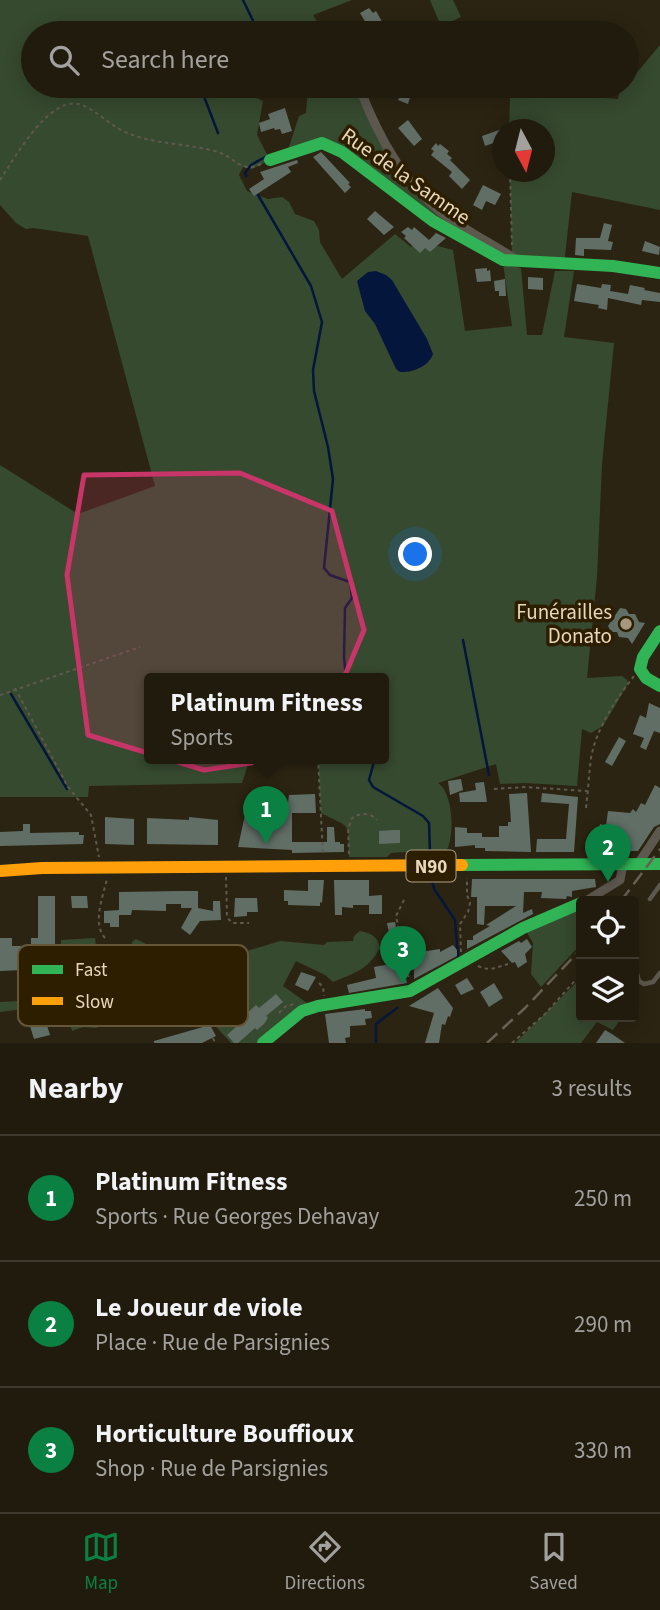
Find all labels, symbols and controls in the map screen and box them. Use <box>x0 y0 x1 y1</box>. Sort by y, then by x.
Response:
search box <box>21 21 639 98</box>
icon: search <box>45 41 83 79</box>
text: Search here <box>101 41 229 78</box>
north arrow <box>492 119 555 182</box>
street label: Rue de la Samme <box>335 120 477 232</box>
your location <box>398 537 432 571</box>
place label: Funérailles Donato <box>516 597 612 651</box>
marker: Funérailles Donato <box>618 616 634 632</box>
popup <box>144 673 389 764</box>
text: Platinum Fitness <box>170 684 363 721</box>
text: Sports <box>170 721 233 754</box>
pin: 1 <box>243 786 289 844</box>
pin: 2 <box>585 824 631 882</box>
road number: N90 <box>406 850 456 881</box>
map controls <box>576 896 639 1022</box>
button: locate <box>576 896 639 959</box>
pin: 3 <box>380 926 426 984</box>
legend <box>18 945 248 1026</box>
text: Fast <box>75 957 108 984</box>
button: layers <box>576 959 639 1022</box>
text: Slow <box>75 989 114 1016</box>
text: Nearby <box>28 1067 123 1110</box>
text: 3 results <box>552 1072 632 1105</box>
text: Platinum Fitness <box>95 1163 288 1200</box>
text: 1 <box>45 1182 57 1215</box>
text: 250 m <box>574 1182 632 1215</box>
text: Sports · Rue Georges Dehavay <box>95 1200 379 1233</box>
text: Le Joueur de viole <box>95 1289 303 1326</box>
text: 2 <box>45 1308 57 1341</box>
text: 290 m <box>574 1308 632 1341</box>
text: Place · Rue de Parsignies <box>95 1326 330 1359</box>
text: Horticulture Bouffioux <box>95 1415 354 1452</box>
text: 3 <box>45 1434 57 1467</box>
text: 330 m <box>574 1434 632 1467</box>
text: Shop · Rue de Parsignies <box>95 1452 328 1485</box>
tab: Map <box>82 1528 120 1597</box>
tab: Directions <box>285 1528 365 1597</box>
tab: Saved <box>529 1528 578 1597</box>

